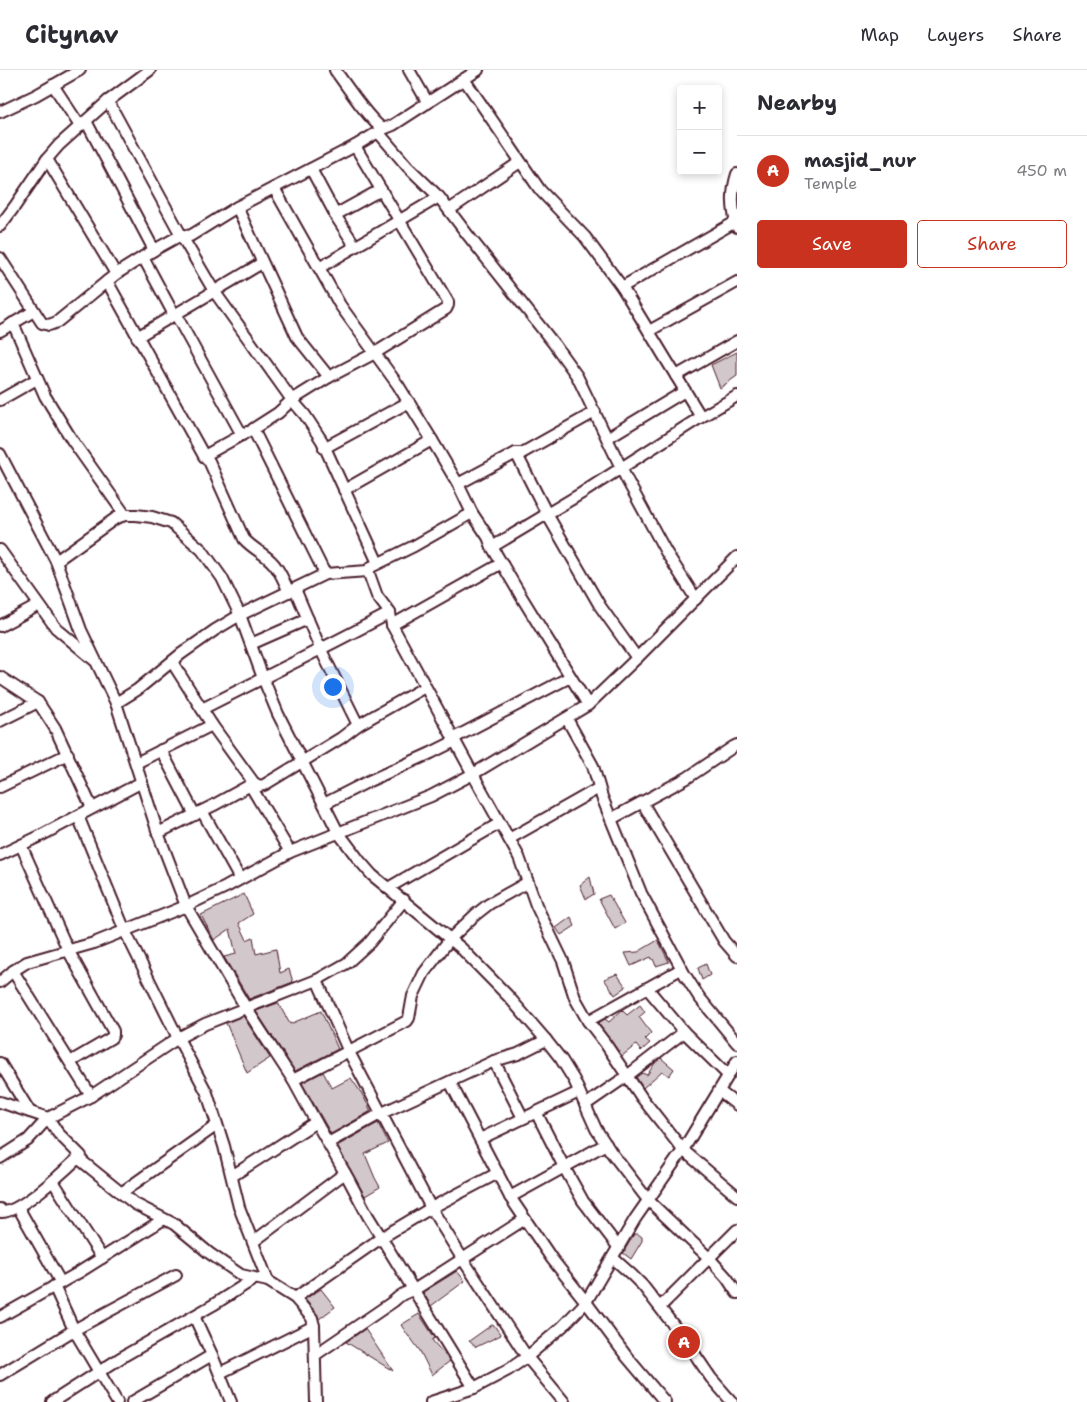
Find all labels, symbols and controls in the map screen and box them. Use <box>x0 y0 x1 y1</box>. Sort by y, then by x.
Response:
text: Citynav <box>25 19 119 51</box>
text: Map <box>861 23 899 47</box>
text: Layers <box>927 23 984 47</box>
text: Share <box>1012 23 1062 47</box>
map controls <box>677 85 722 175</box>
button: + <box>677 85 722 130</box>
text: Nearby <box>757 89 837 117</box>
button: − <box>677 130 722 175</box>
text: masjid_nur <box>804 148 916 173</box>
text: A <box>767 160 779 181</box>
text: 450 m <box>1016 160 1067 181</box>
text: Temple <box>804 173 857 194</box>
button: Save <box>757 220 907 268</box>
button: Share <box>917 220 1067 268</box>
your location <box>320 674 346 700</box>
pin: A <box>668 1323 700 1361</box>

